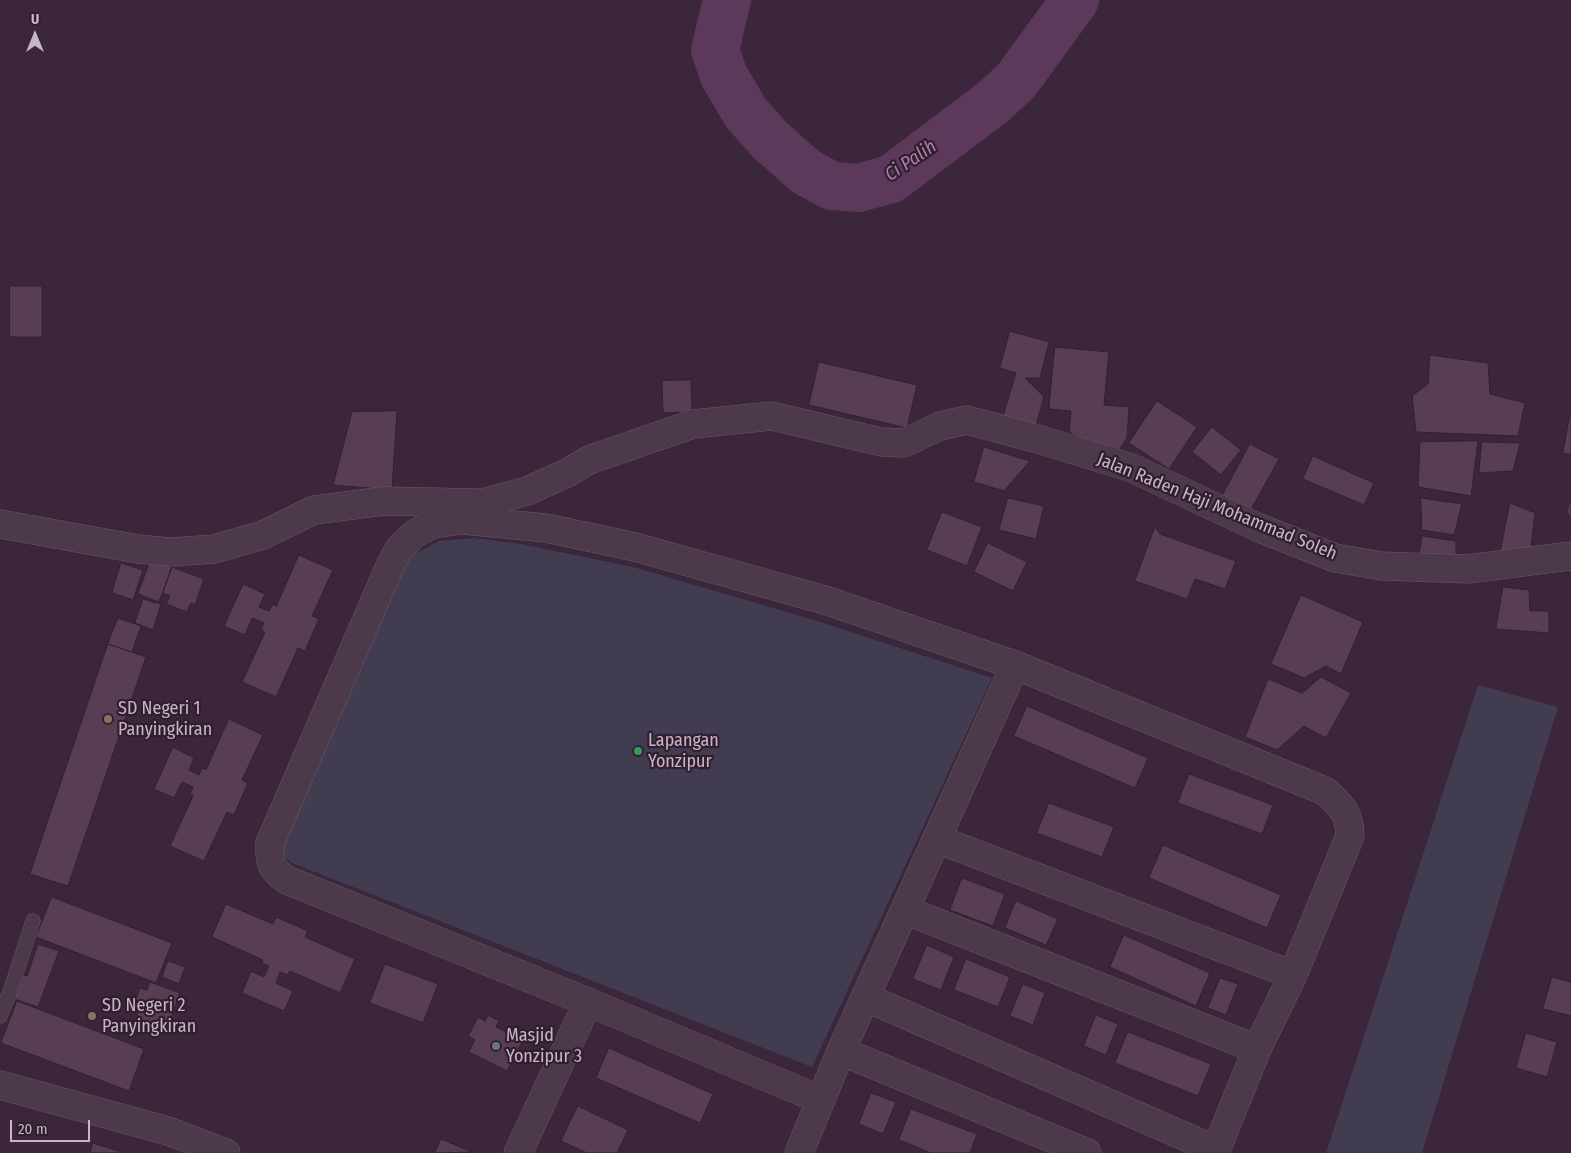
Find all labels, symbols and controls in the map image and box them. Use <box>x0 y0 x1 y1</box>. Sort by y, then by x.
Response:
north arrow <box>10 10 60 60</box>
text: U <box>31 11 39 28</box>
water label: Ci Palih <box>881 135 941 187</box>
street label: Jalan Raden Haji Mohammad Soleh <box>1094 449 1340 565</box>
place label: SD Negeri 1 Panyingkiran <box>118 698 212 741</box>
marker: SD Negeri 1 Panyingkiran <box>102 713 114 725</box>
place label: Lapangan Yonzipur <box>648 730 719 772</box>
marker: Lapangan Yonzipur <box>632 745 644 757</box>
place label: SD Negeri 2 Panyingkiran <box>102 995 196 1038</box>
marker: SD Negeri 2 Panyingkiran <box>86 1010 98 1022</box>
place label: Masjid Yonzipur 3 <box>506 1025 582 1068</box>
marker: Masjid Yonzipur 3 <box>490 1040 502 1052</box>
scale bar <box>12 1110 92 1142</box>
text: 20 m <box>18 1120 48 1138</box>

